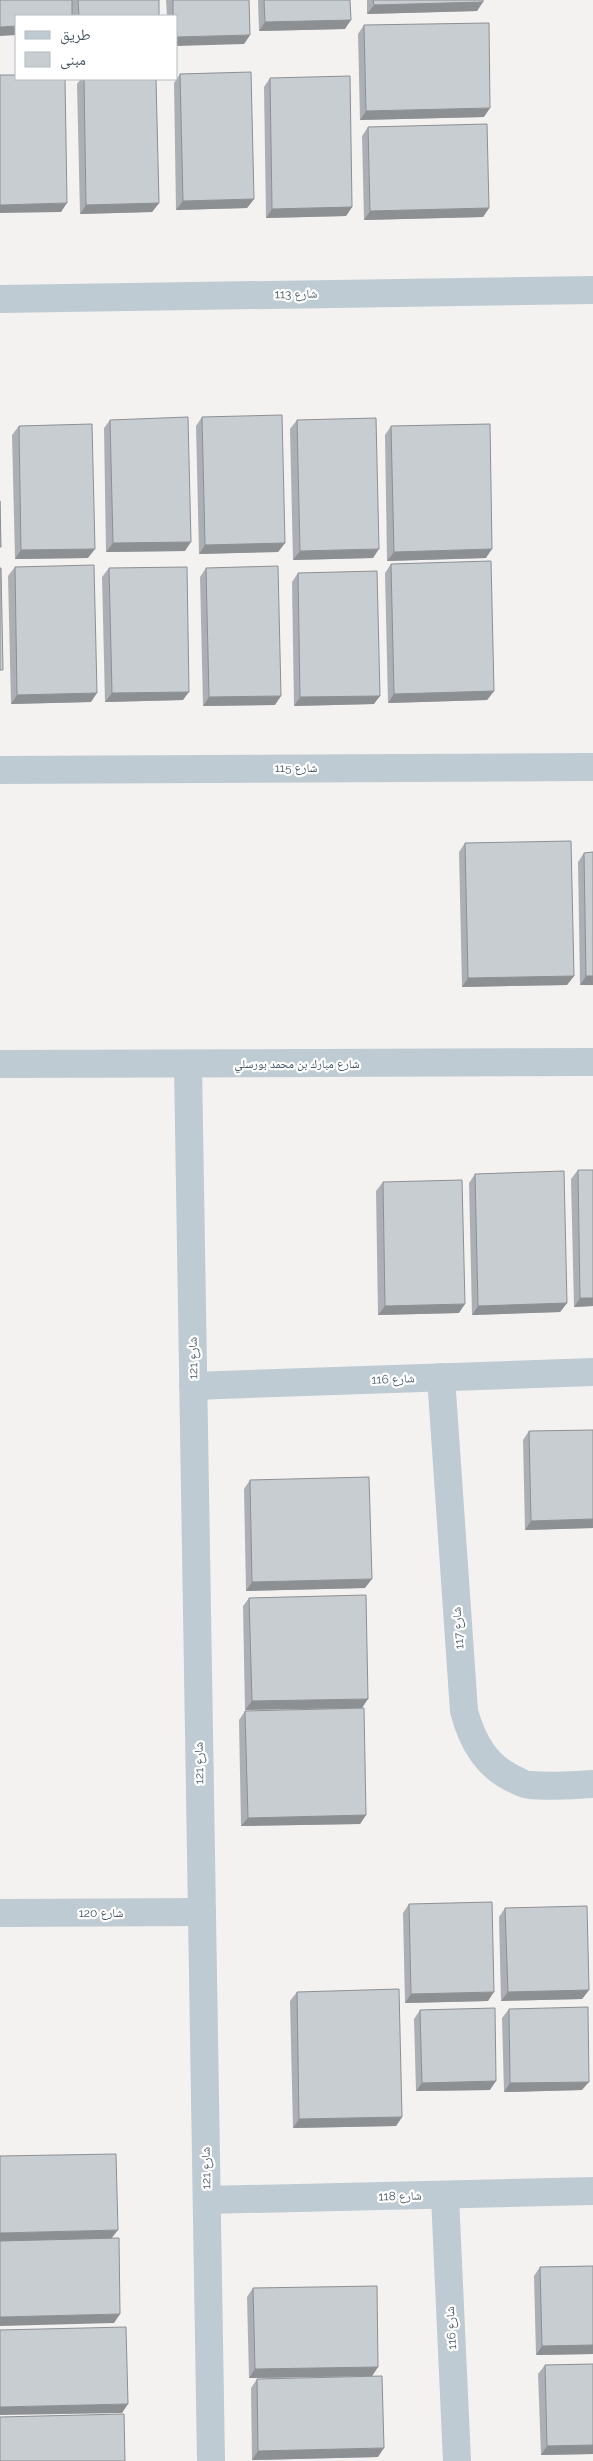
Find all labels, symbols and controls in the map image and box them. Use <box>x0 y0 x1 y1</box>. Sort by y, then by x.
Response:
legend <box>15 15 178 80</box>
text: طريق <box>60 26 91 45</box>
text: مبنى <box>60 51 86 70</box>
street label: شارع 113 <box>275 287 318 302</box>
street label: شارع 115 <box>275 761 317 776</box>
street label: شارع مبارك بن محمد بورسلي <box>234 1057 360 1074</box>
street label: شارع 121 <box>186 1337 201 1379</box>
street label: شارع 116 <box>371 1371 415 1388</box>
street label: شارع 117 <box>450 1606 467 1650</box>
street label: شارع 121 <box>192 1742 207 1784</box>
street label: شارع 120 <box>79 1906 123 1921</box>
street label: شارع 121 <box>199 2147 214 2189</box>
street label: شارع 118 <box>378 2189 422 2204</box>
street label: شارع 116 <box>443 2306 460 2350</box>

